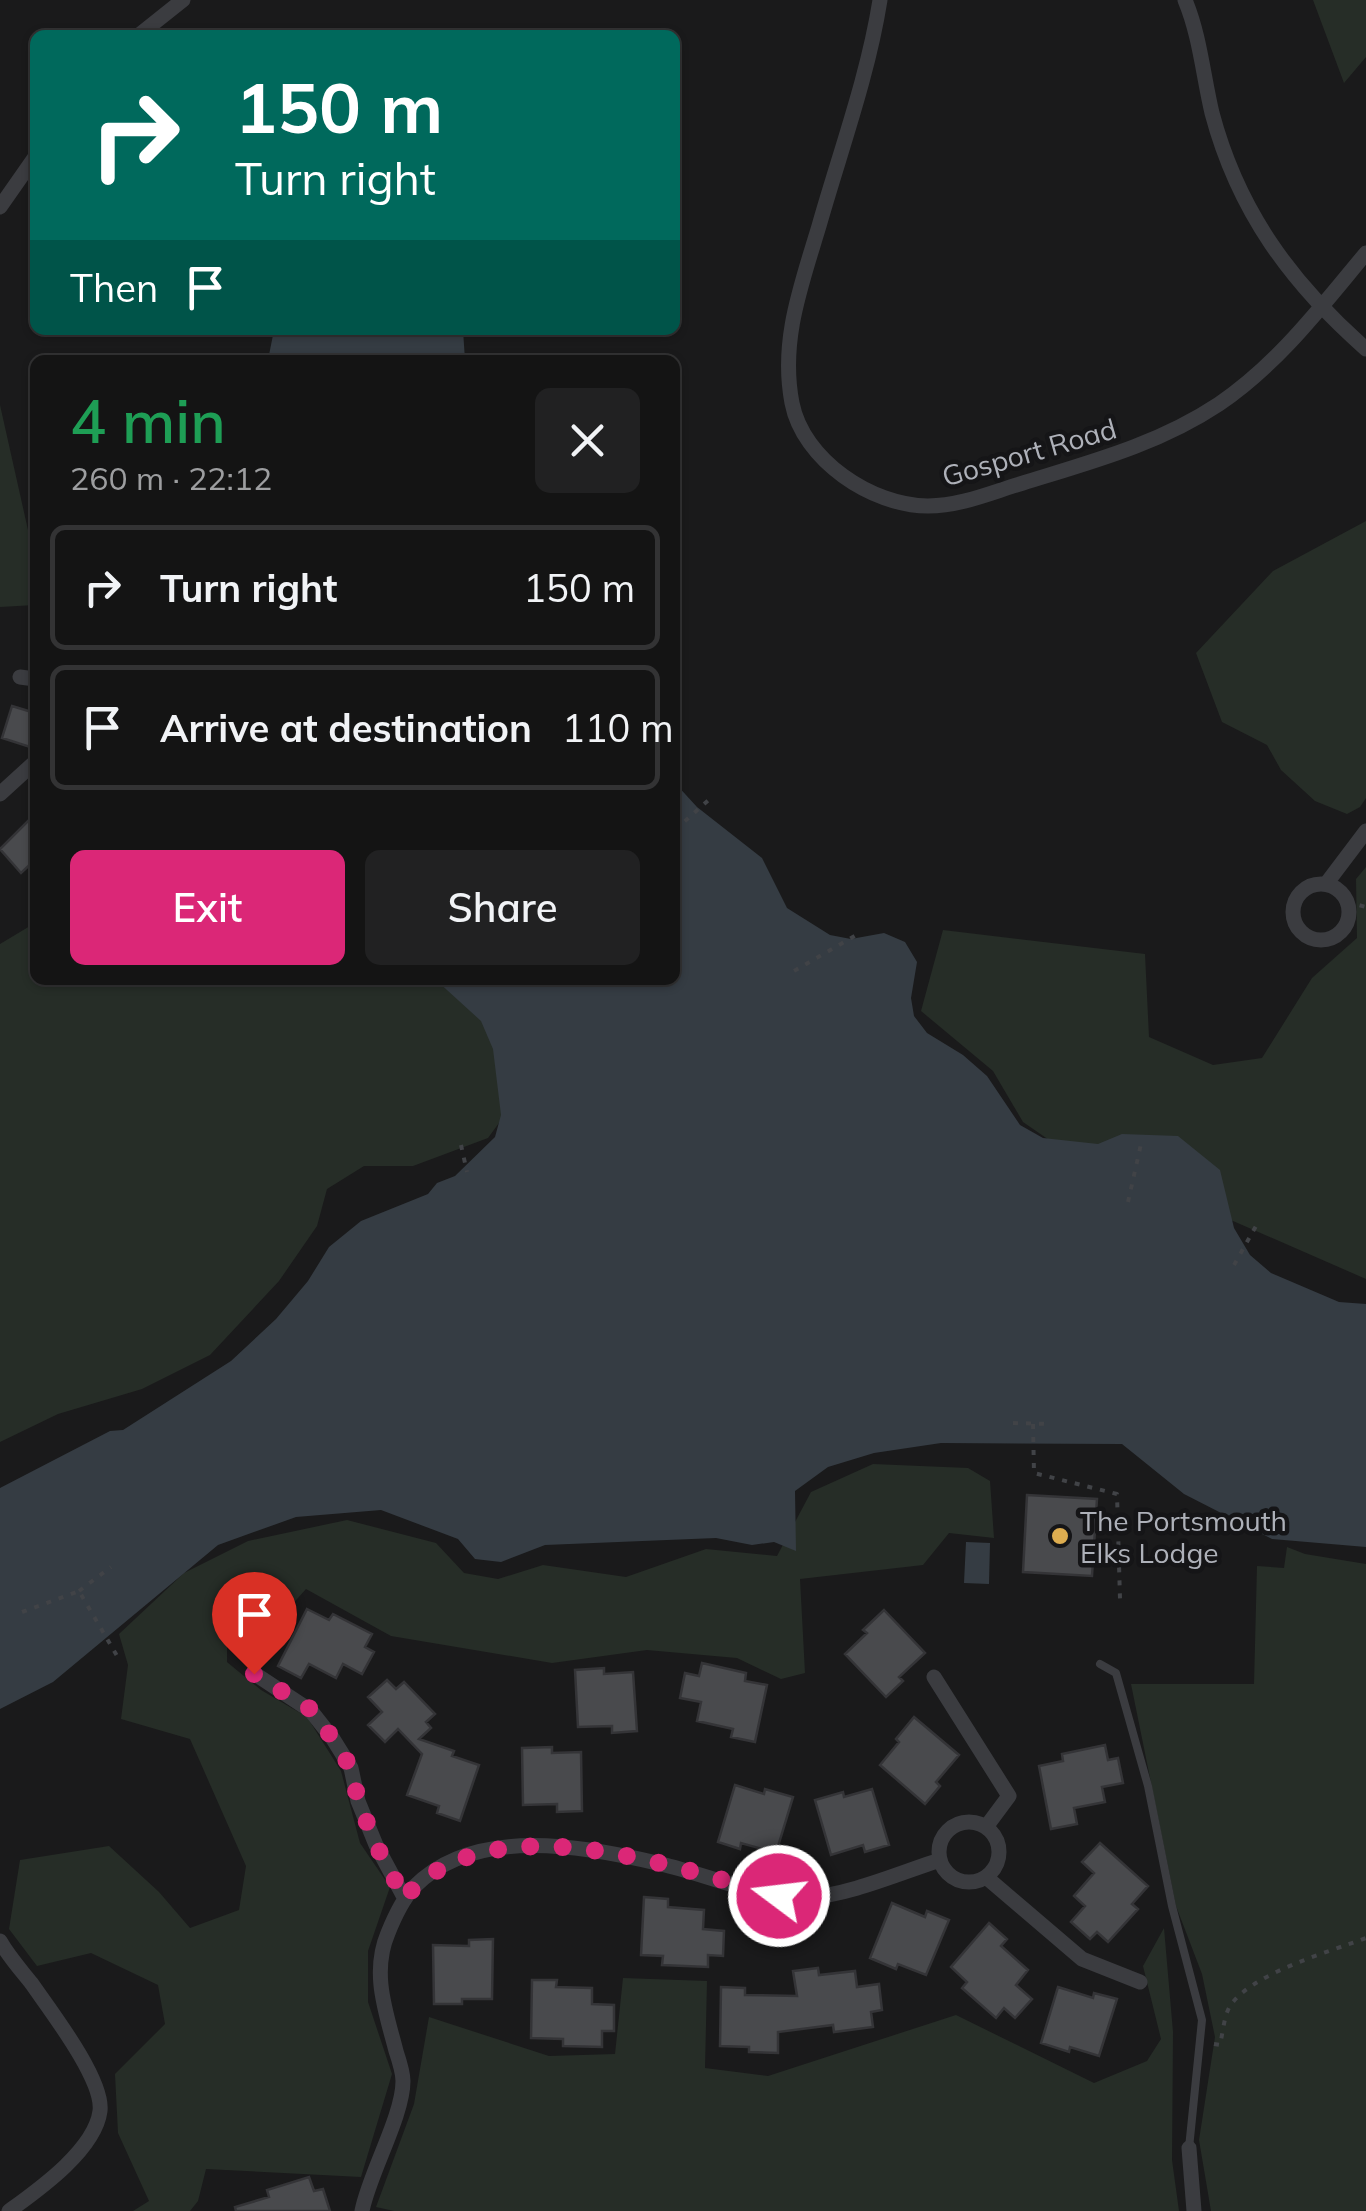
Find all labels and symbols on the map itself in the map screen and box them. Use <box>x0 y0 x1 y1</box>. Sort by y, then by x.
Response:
street label: Gosport Road <box>938 410 1120 494</box>
place label: The Portsmouth Elks Lodge <box>1080 1503 1287 1570</box>
marker: The Portsmouth Elks Lodge <box>1049 1525 1071 1547</box>
pin <box>212 1572 297 1675</box>
position arrow <box>727 1844 831 1948</box>

